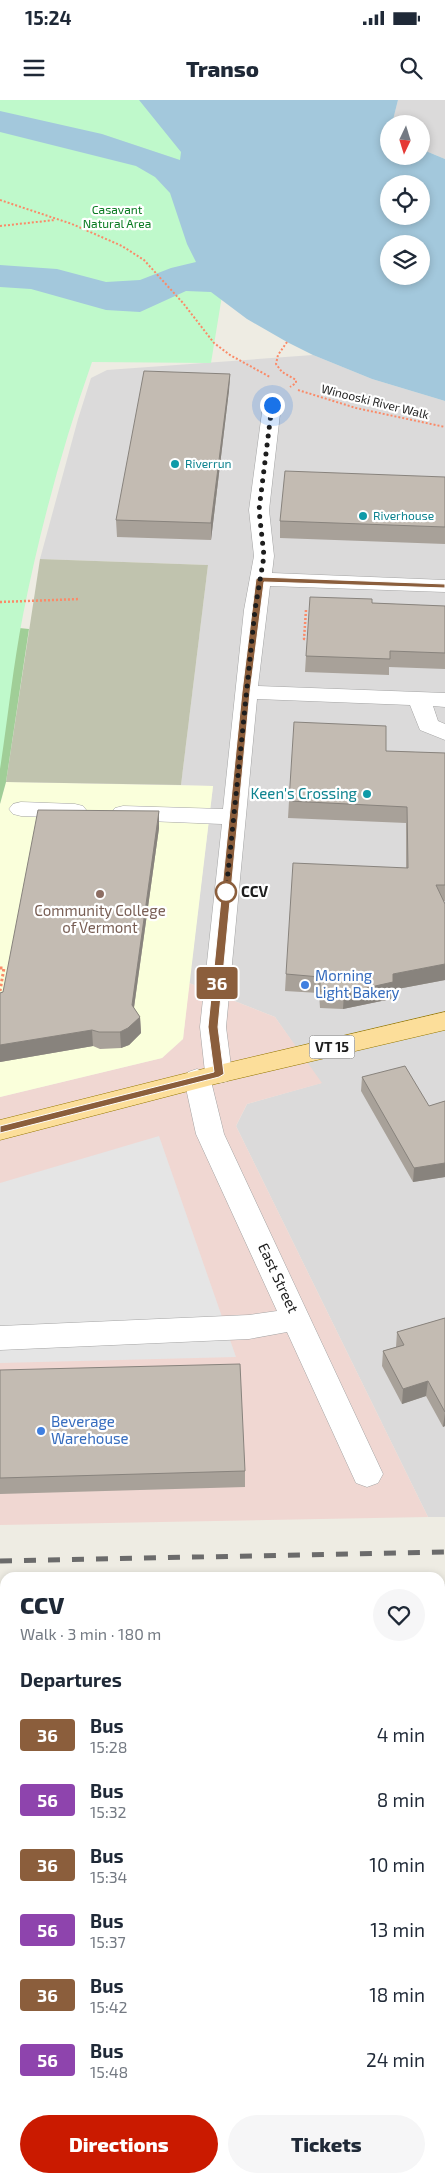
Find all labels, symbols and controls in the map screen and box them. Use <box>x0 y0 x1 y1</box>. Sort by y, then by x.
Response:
text: 15:24 <box>25 6 72 29</box>
icon: menu <box>20 54 48 82</box>
icon: search <box>397 54 425 82</box>
text: Transo <box>186 55 259 81</box>
north arrow <box>380 115 430 165</box>
map controls <box>380 115 430 285</box>
button: locate <box>380 175 430 225</box>
park label: Casavant Natural Area <box>83 202 151 230</box>
button: layers <box>380 235 430 285</box>
street label: Winooski River Walk <box>320 381 431 421</box>
your location <box>260 393 285 418</box>
place label: Riverrun <box>185 456 232 470</box>
marker: Riverrun <box>169 458 181 470</box>
place label: Riverhouse <box>373 508 434 522</box>
marker: Riverhouse <box>357 510 369 522</box>
place label: Keen's Crossing <box>251 784 358 802</box>
marker: Keen's Crossing <box>361 788 373 800</box>
marker: CCV <box>215 881 237 903</box>
place label: CCV <box>241 882 268 900</box>
marker: Community College of Vermont <box>94 888 106 900</box>
place label: Community College of Vermont <box>34 901 166 936</box>
place label: Morning Light Bakery <box>315 966 400 1001</box>
line badge: 36 <box>194 967 240 999</box>
text: 36 <box>207 972 227 994</box>
marker: Morning Light Bakery <box>299 979 311 991</box>
road number: VT 15 <box>310 1036 354 1059</box>
street label: East Street <box>255 1240 303 1316</box>
place label: Beverage Warehouse <box>51 1412 129 1447</box>
marker: Beverage Warehouse <box>35 1425 47 1437</box>
button: heart <box>373 1589 425 1641</box>
text: CCV <box>20 1590 64 1619</box>
text: Walk · 3 min · 180 m <box>20 1624 161 1643</box>
text: Departures <box>20 1668 122 1691</box>
text: Bus <box>90 1714 124 1737</box>
text: 4 min <box>377 1723 425 1746</box>
text: 36 <box>37 1724 58 1746</box>
text: 15:28 <box>90 1737 127 1756</box>
text: Bus <box>90 1779 124 1802</box>
text: 8 min <box>377 1788 425 1811</box>
text: 56 <box>37 1789 58 1811</box>
text: 15:32 <box>90 1802 127 1821</box>
text: Bus <box>90 1844 124 1867</box>
text: 10 min <box>369 1853 425 1876</box>
text: 36 <box>37 1854 58 1876</box>
text: 15:34 <box>90 1867 127 1886</box>
text: Bus <box>90 1909 124 1932</box>
text: 13 min <box>370 1918 425 1941</box>
text: 56 <box>37 1919 58 1941</box>
text: 15:37 <box>90 1932 126 1951</box>
text: Bus <box>90 1974 124 1997</box>
text: 18 min <box>369 1983 425 2006</box>
text: 36 <box>37 1984 58 2006</box>
text: 15:42 <box>90 1997 128 2016</box>
text: Bus <box>90 2039 124 2062</box>
text: 24 min <box>366 2048 425 2071</box>
text: 56 <box>37 2049 58 2071</box>
text: 15:48 <box>90 2062 128 2081</box>
button: Directions <box>20 2115 218 2173</box>
button: Tickets <box>228 2115 425 2173</box>

